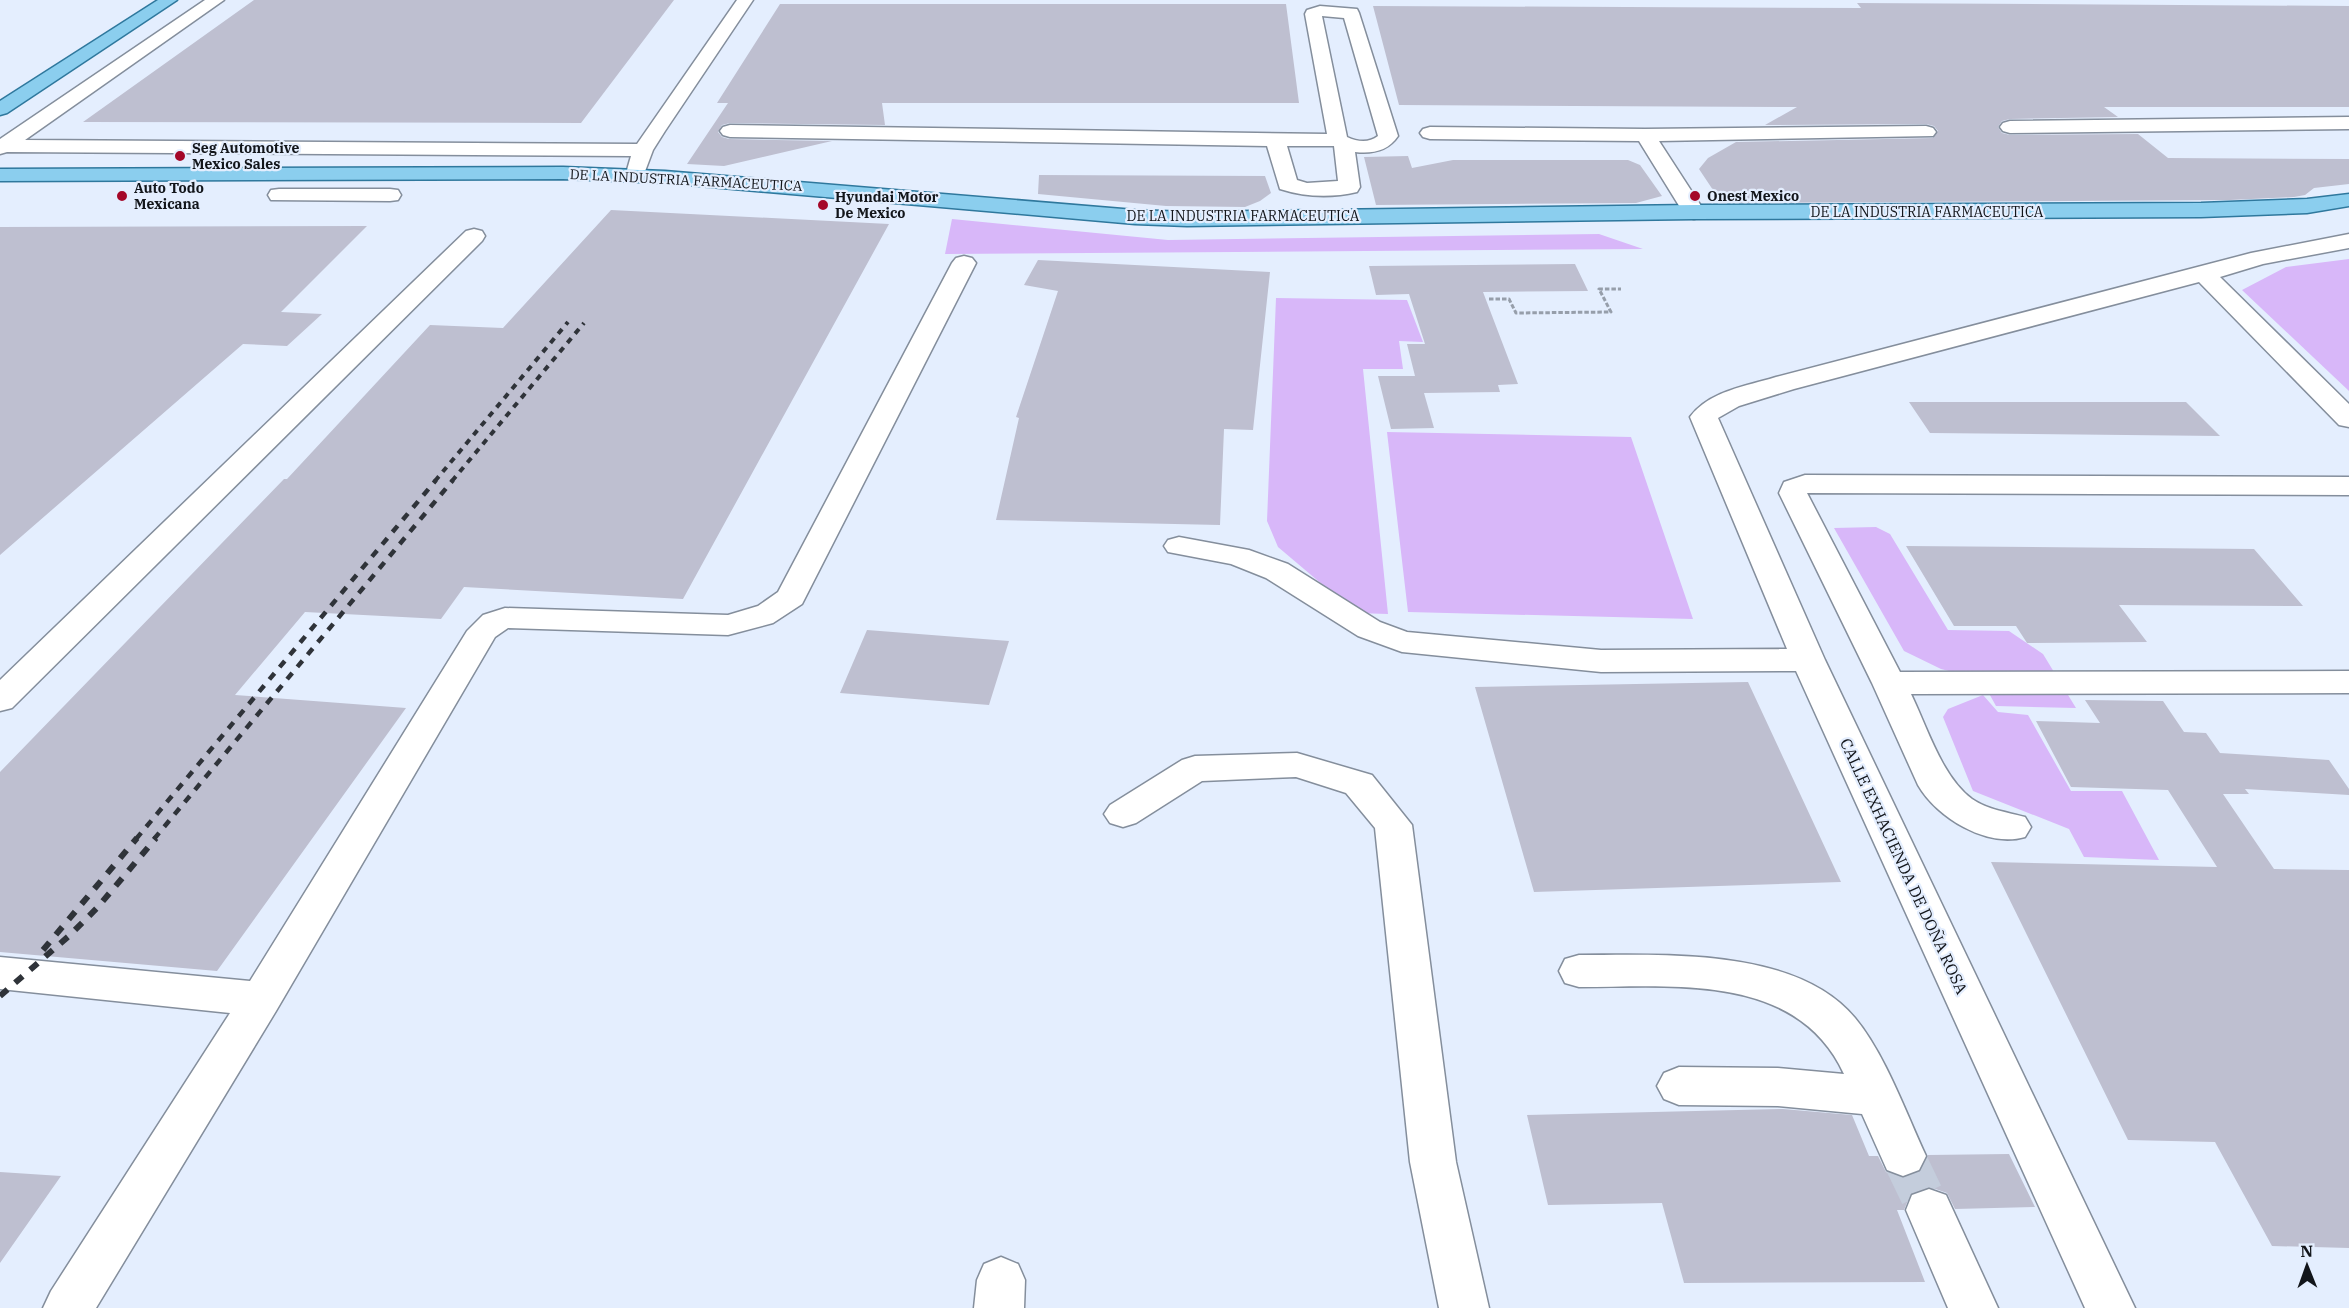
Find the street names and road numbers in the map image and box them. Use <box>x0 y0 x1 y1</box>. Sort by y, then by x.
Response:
street label: DE LA INDUSTRIA FARMACEUTICA <box>569 165 803 195</box>
street label: DE LA INDUSTRIA FARMACEUTICA <box>1811 203 2044 221</box>
street label: DE LA INDUSTRIA FARMACEUTICA <box>1127 207 1360 225</box>
street label: CALLE EXHACIENDA DE DOÑA ROSA <box>1836 735 1972 997</box>

